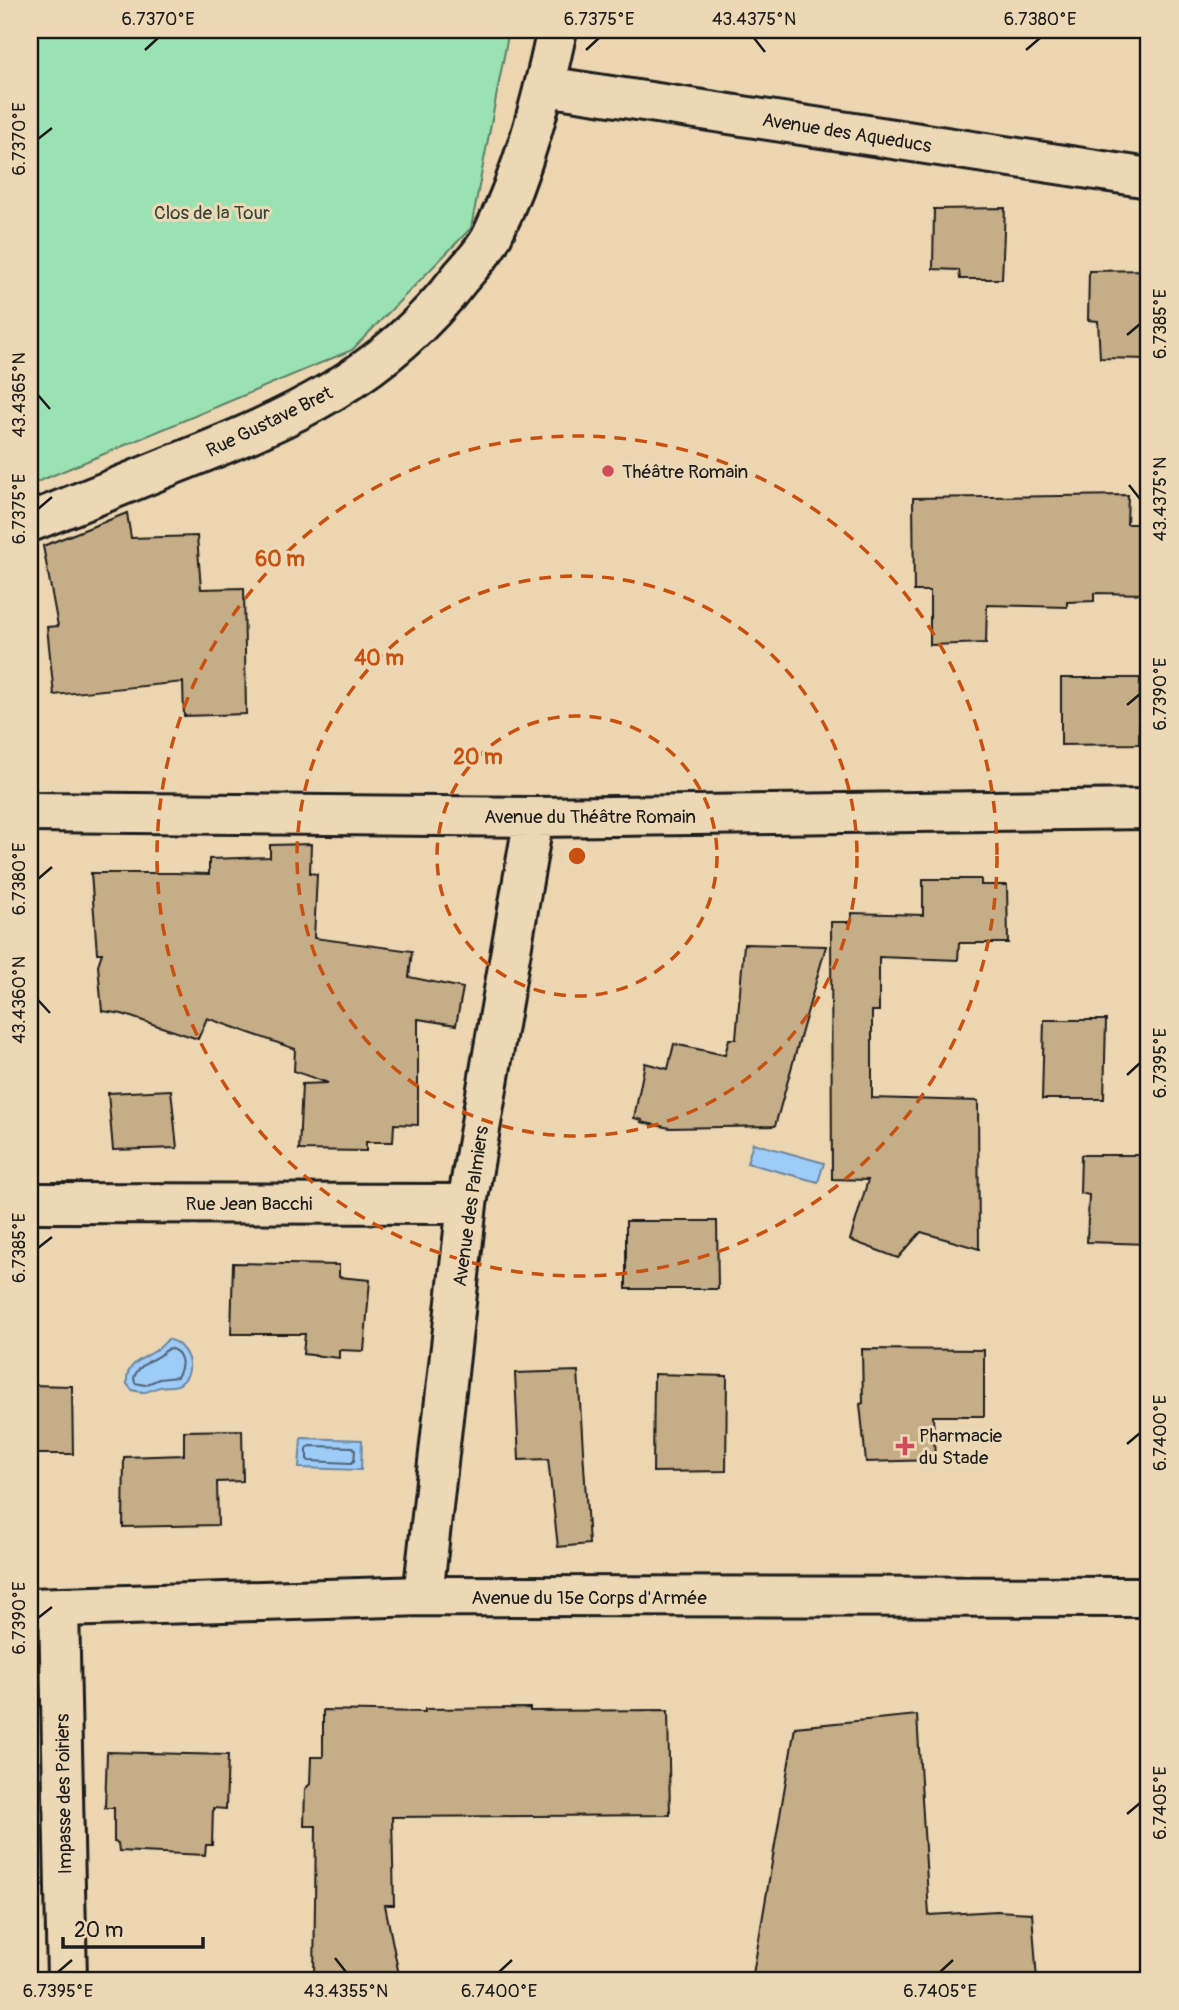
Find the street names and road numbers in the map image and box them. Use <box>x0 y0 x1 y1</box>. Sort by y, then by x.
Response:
street label: Avenue des Aqueducs <box>760 108 934 158</box>
street label: Rue Gustave Bret <box>202 381 337 463</box>
street label: Avenue du Théâtre Romain <box>484 805 696 829</box>
street label: Avenue des Palmiers <box>448 1124 494 1288</box>
street label: Rue Jean Bacchi <box>185 1192 313 1216</box>
street label: Avenue du 15e Corps d'Armée <box>471 1586 707 1610</box>
street label: Impasse des Poiriers <box>51 1713 77 1875</box>

